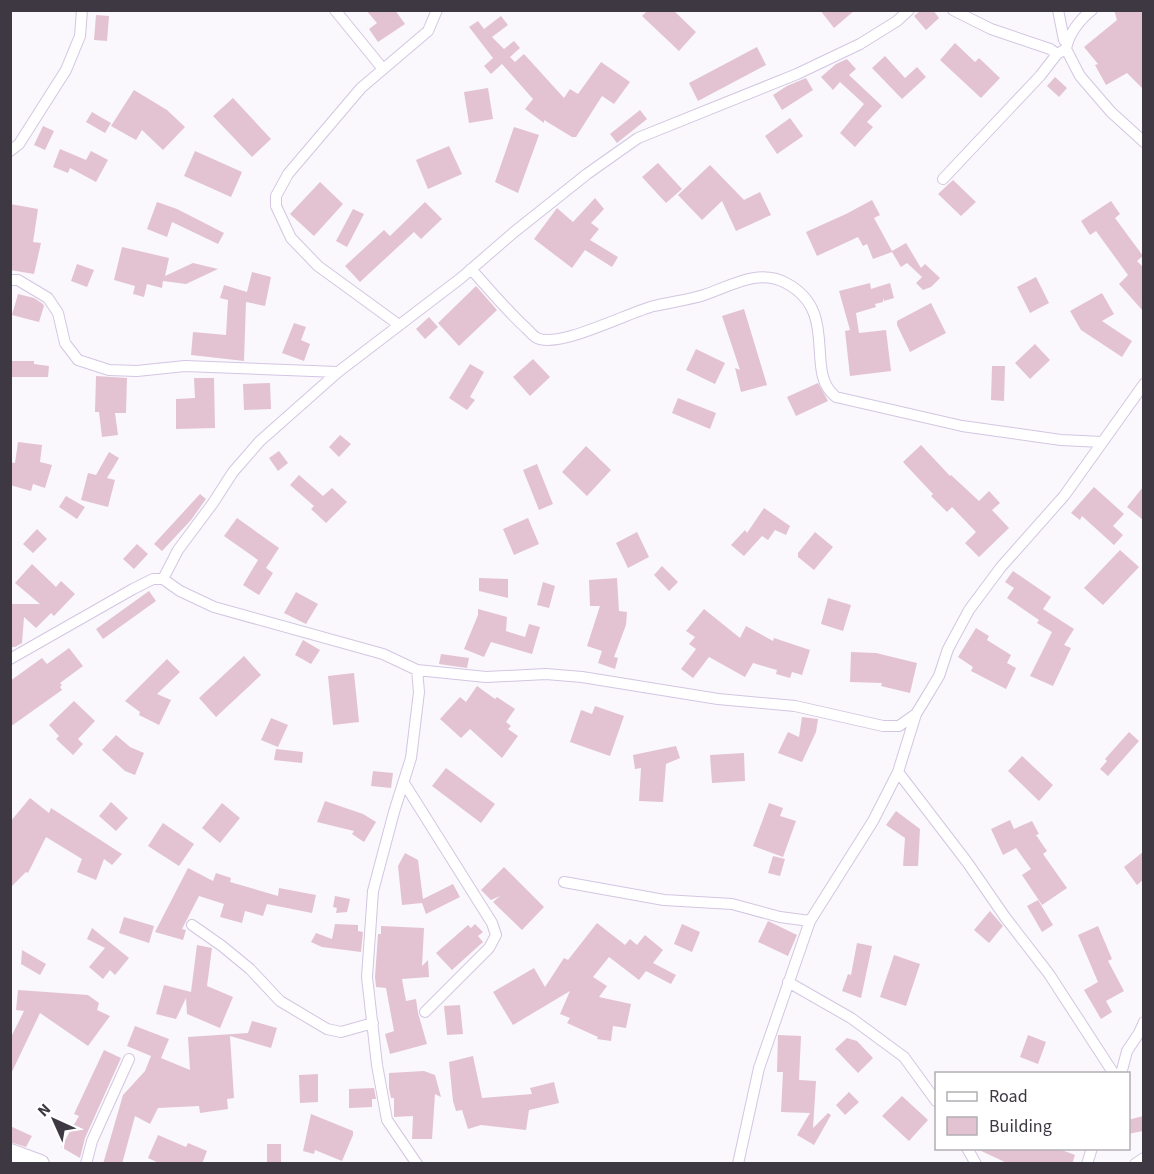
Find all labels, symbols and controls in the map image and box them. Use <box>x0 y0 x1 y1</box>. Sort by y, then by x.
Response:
legend <box>935 1072 1130 1150</box>
text: Road <box>989 1084 1028 1109</box>
north arrow <box>24 1090 84 1150</box>
text: N <box>33 1099 56 1122</box>
text: Building <box>989 1114 1052 1139</box>

